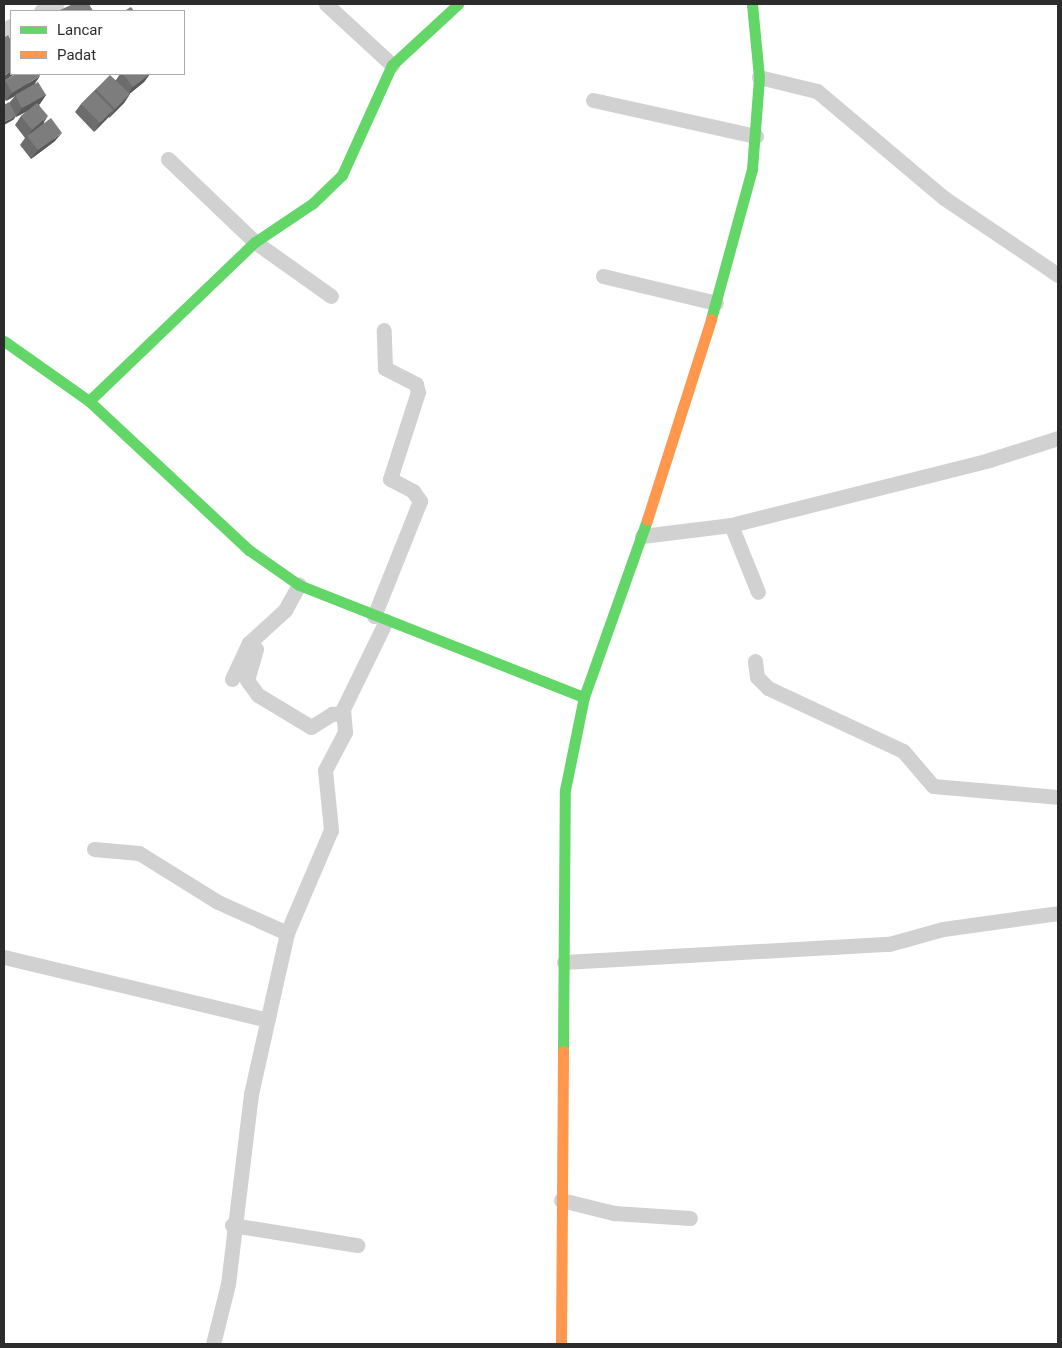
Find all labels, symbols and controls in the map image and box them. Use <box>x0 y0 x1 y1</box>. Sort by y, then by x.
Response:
legend <box>10 10 185 75</box>
text: Lancar <box>57 21 103 39</box>
text: Padat <box>57 46 96 64</box>

